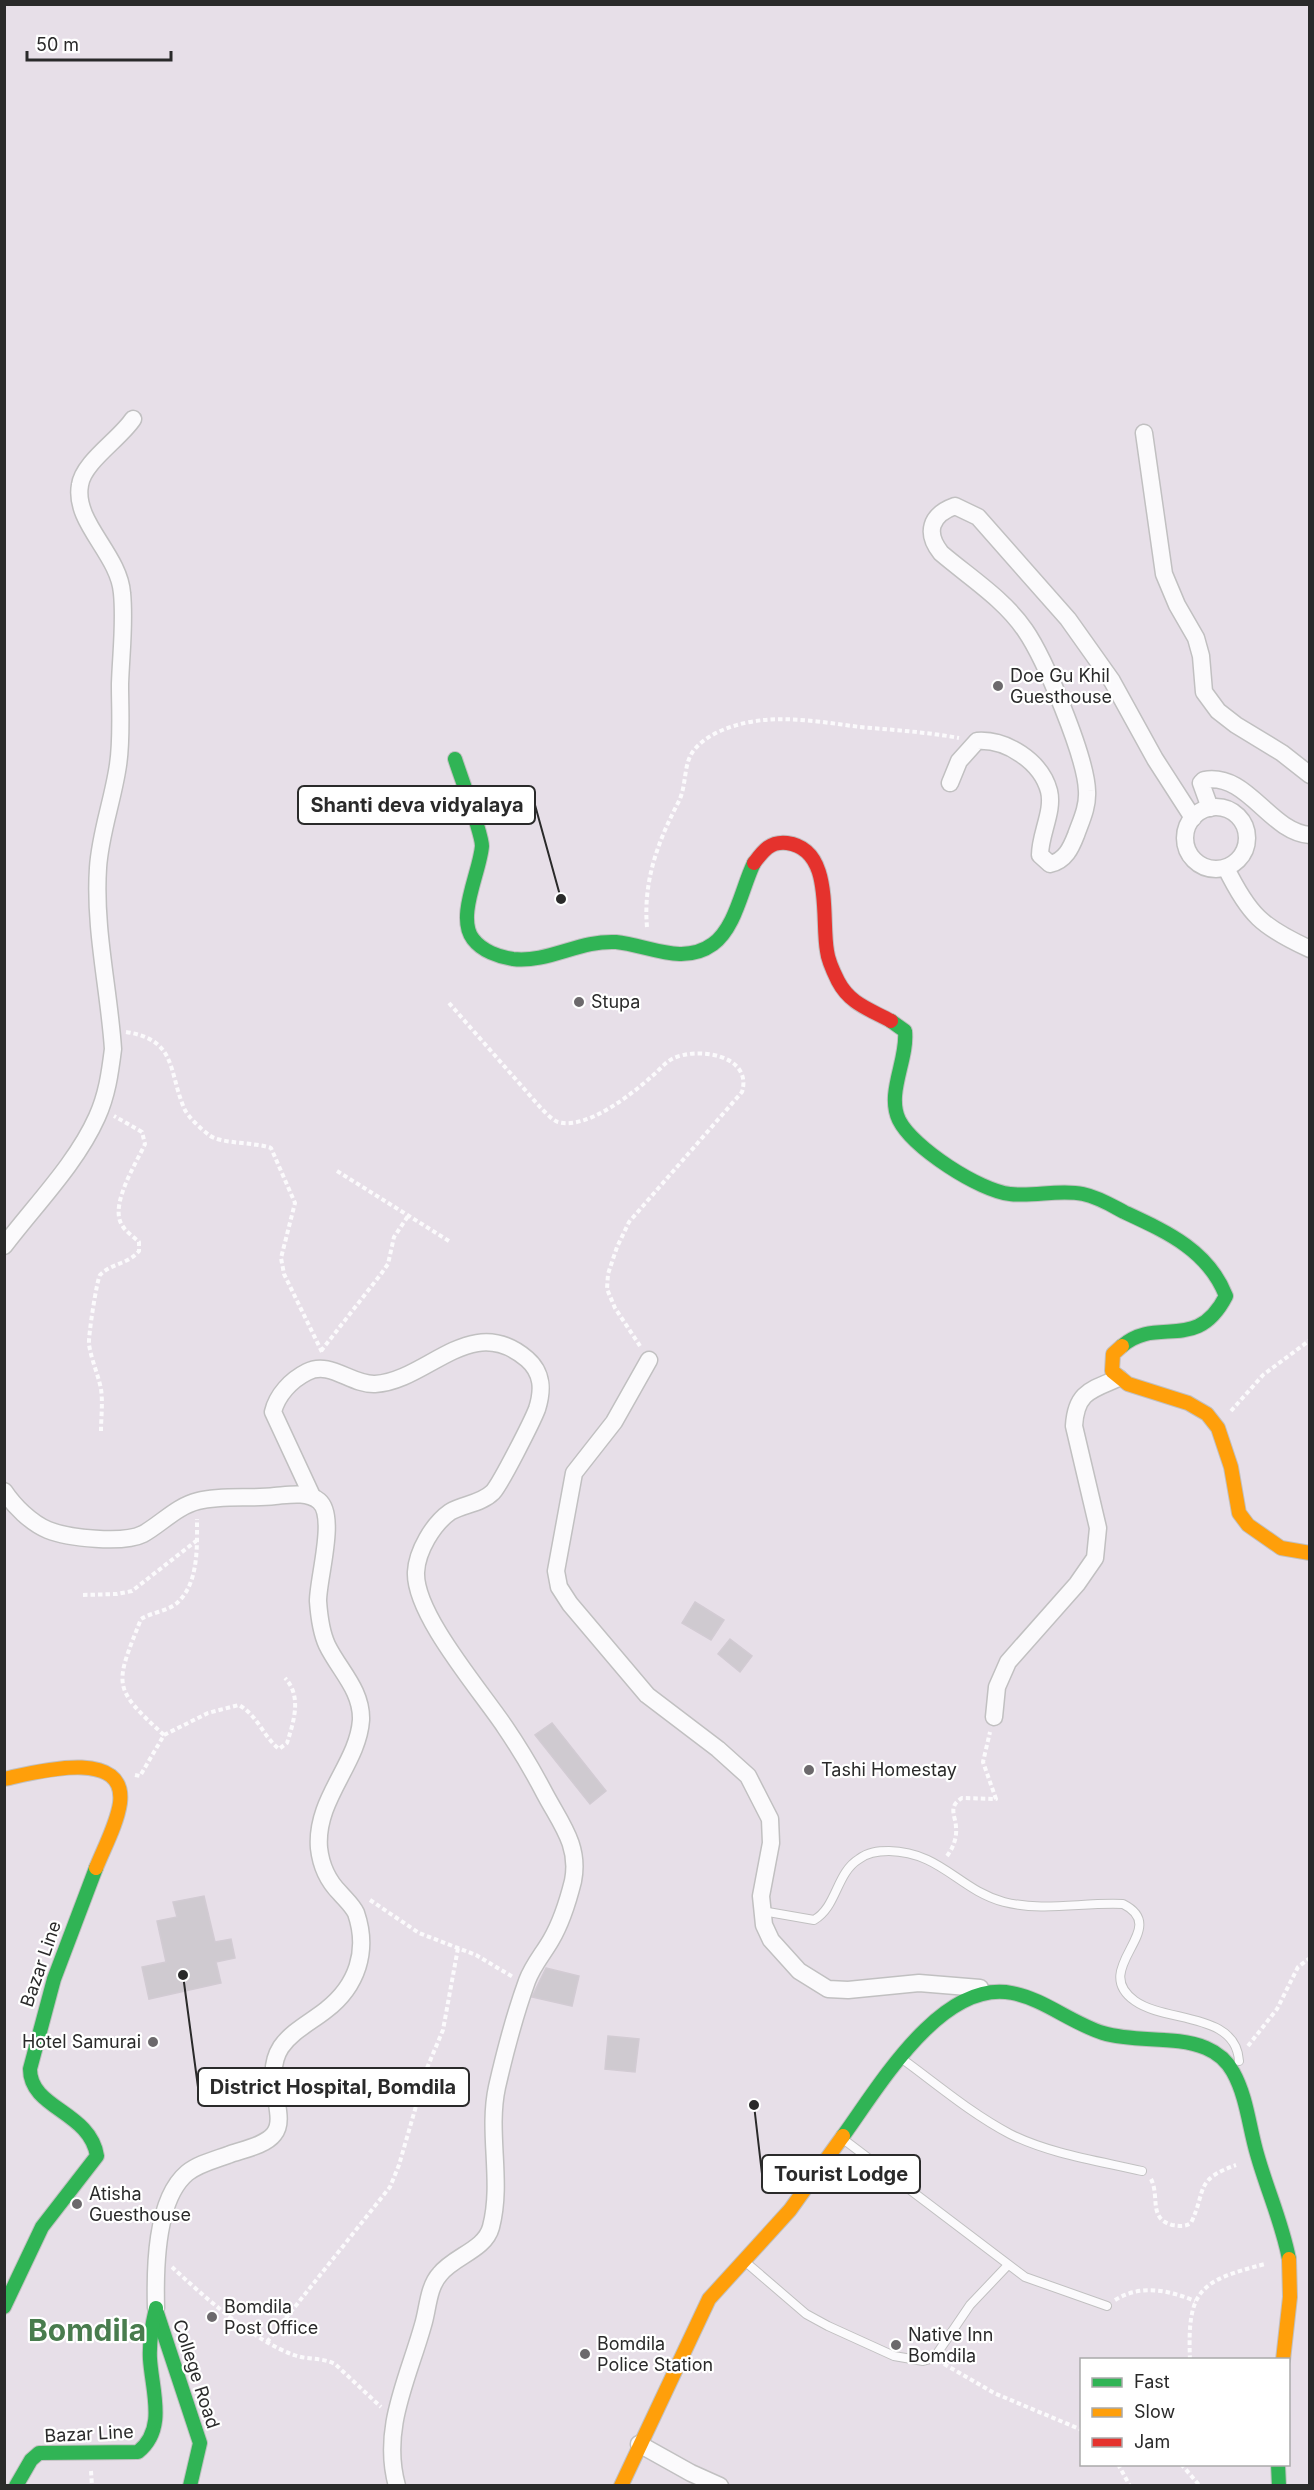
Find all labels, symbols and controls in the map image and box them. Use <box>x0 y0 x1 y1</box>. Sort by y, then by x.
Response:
scale bar <box>27 24 171 62</box>
text: 50 m <box>36 34 79 55</box>
place label: Doe Gu Khil Guesthouse <box>1010 665 1112 707</box>
marker: Doe Gu Khil Guesthouse <box>991 679 1005 693</box>
callout: Shanti deva vidyalaya <box>298 786 535 824</box>
text: Shanti deva vidyalaya <box>310 793 524 817</box>
place label: Stupa <box>591 991 640 1012</box>
marker: Stupa <box>572 995 586 1009</box>
place label: Tashi Homestay <box>821 1759 957 1780</box>
marker: Tashi Homestay <box>802 1763 816 1777</box>
street label: Bazar Line <box>16 1918 65 2010</box>
place label: Hotel Samurai <box>22 2031 141 2052</box>
marker: Hotel Samurai <box>146 2035 160 2049</box>
callout: District Hospital, Bomdila <box>198 2068 469 2106</box>
text: District Hospital, Bomdila <box>210 2075 456 2099</box>
callout: Tourist Lodge <box>762 2155 920 2193</box>
text: Tourist Lodge <box>774 2162 908 2186</box>
place label: Atisha Guesthouse <box>89 2183 191 2225</box>
marker: Atisha Guesthouse <box>70 2197 84 2211</box>
place label: Bomdila Post Office <box>224 2296 318 2338</box>
marker: Bomdila Post Office <box>205 2310 219 2324</box>
district label: Bomdila <box>28 2312 146 2348</box>
street label: College Road <box>169 2317 224 2431</box>
place label: Native Inn Bomdila <box>908 2324 993 2366</box>
place label: Bomdila Police Station <box>597 2333 713 2375</box>
marker: Native Inn Bomdila <box>889 2338 903 2352</box>
marker: Bomdila Police Station <box>578 2347 592 2361</box>
legend <box>1080 2358 1290 2466</box>
text: Fast <box>1134 2371 1170 2392</box>
text: Slow <box>1134 2401 1175 2422</box>
street label: Bazar Line <box>44 2421 134 2446</box>
text: Jam <box>1134 2431 1170 2452</box>

